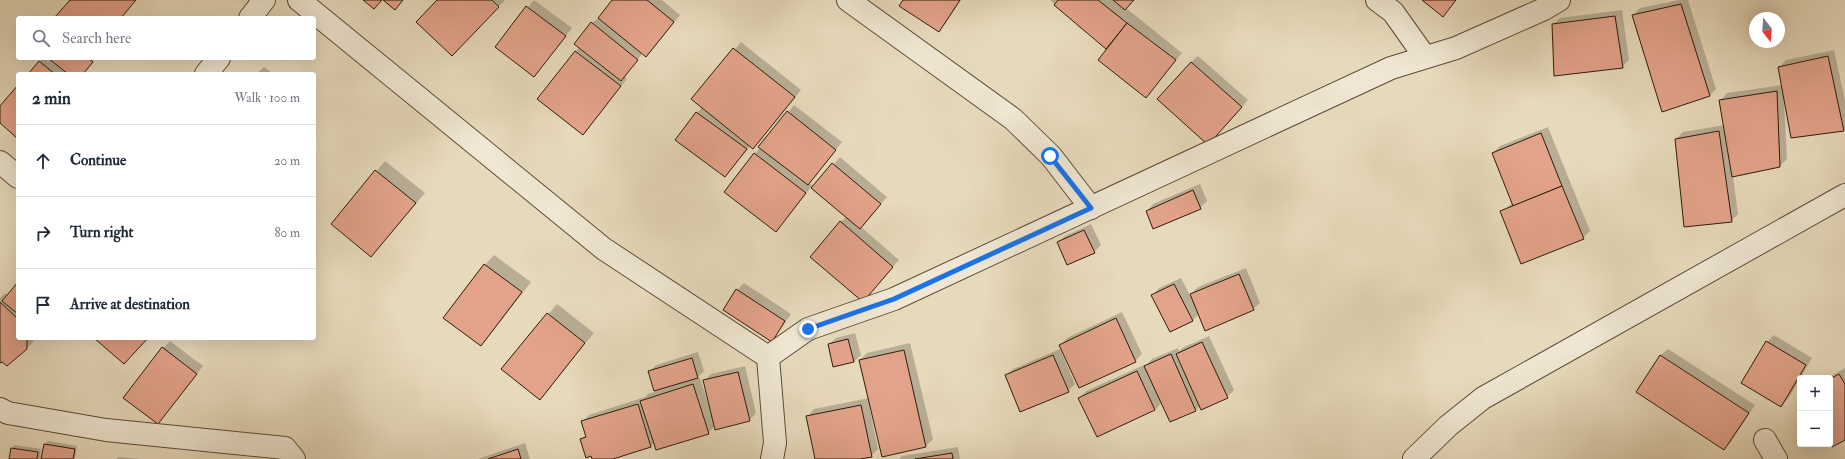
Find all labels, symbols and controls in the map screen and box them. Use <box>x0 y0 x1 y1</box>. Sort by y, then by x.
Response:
north arrow <box>1749 12 1785 48</box>
search box <box>16 16 316 60</box>
icon: search <box>30 27 52 49</box>
text: Search here <box>62 29 131 48</box>
text: 2 min <box>32 88 71 109</box>
text: Walk · 100 m <box>234 90 300 106</box>
route start <box>1041 147 1059 165</box>
icon: ahead <box>32 150 54 172</box>
text: Continue <box>70 151 126 170</box>
text: 20 m <box>274 153 300 169</box>
icon: right <box>32 222 54 244</box>
text: Turn right <box>70 223 133 242</box>
text: 80 m <box>274 225 300 241</box>
icon: arrive <box>32 294 54 316</box>
text: Arrive at destination <box>70 295 190 314</box>
route end <box>799 320 817 338</box>
map controls <box>1797 375 1833 447</box>
button: + <box>1797 375 1833 411</box>
button: − <box>1797 411 1833 447</box>

